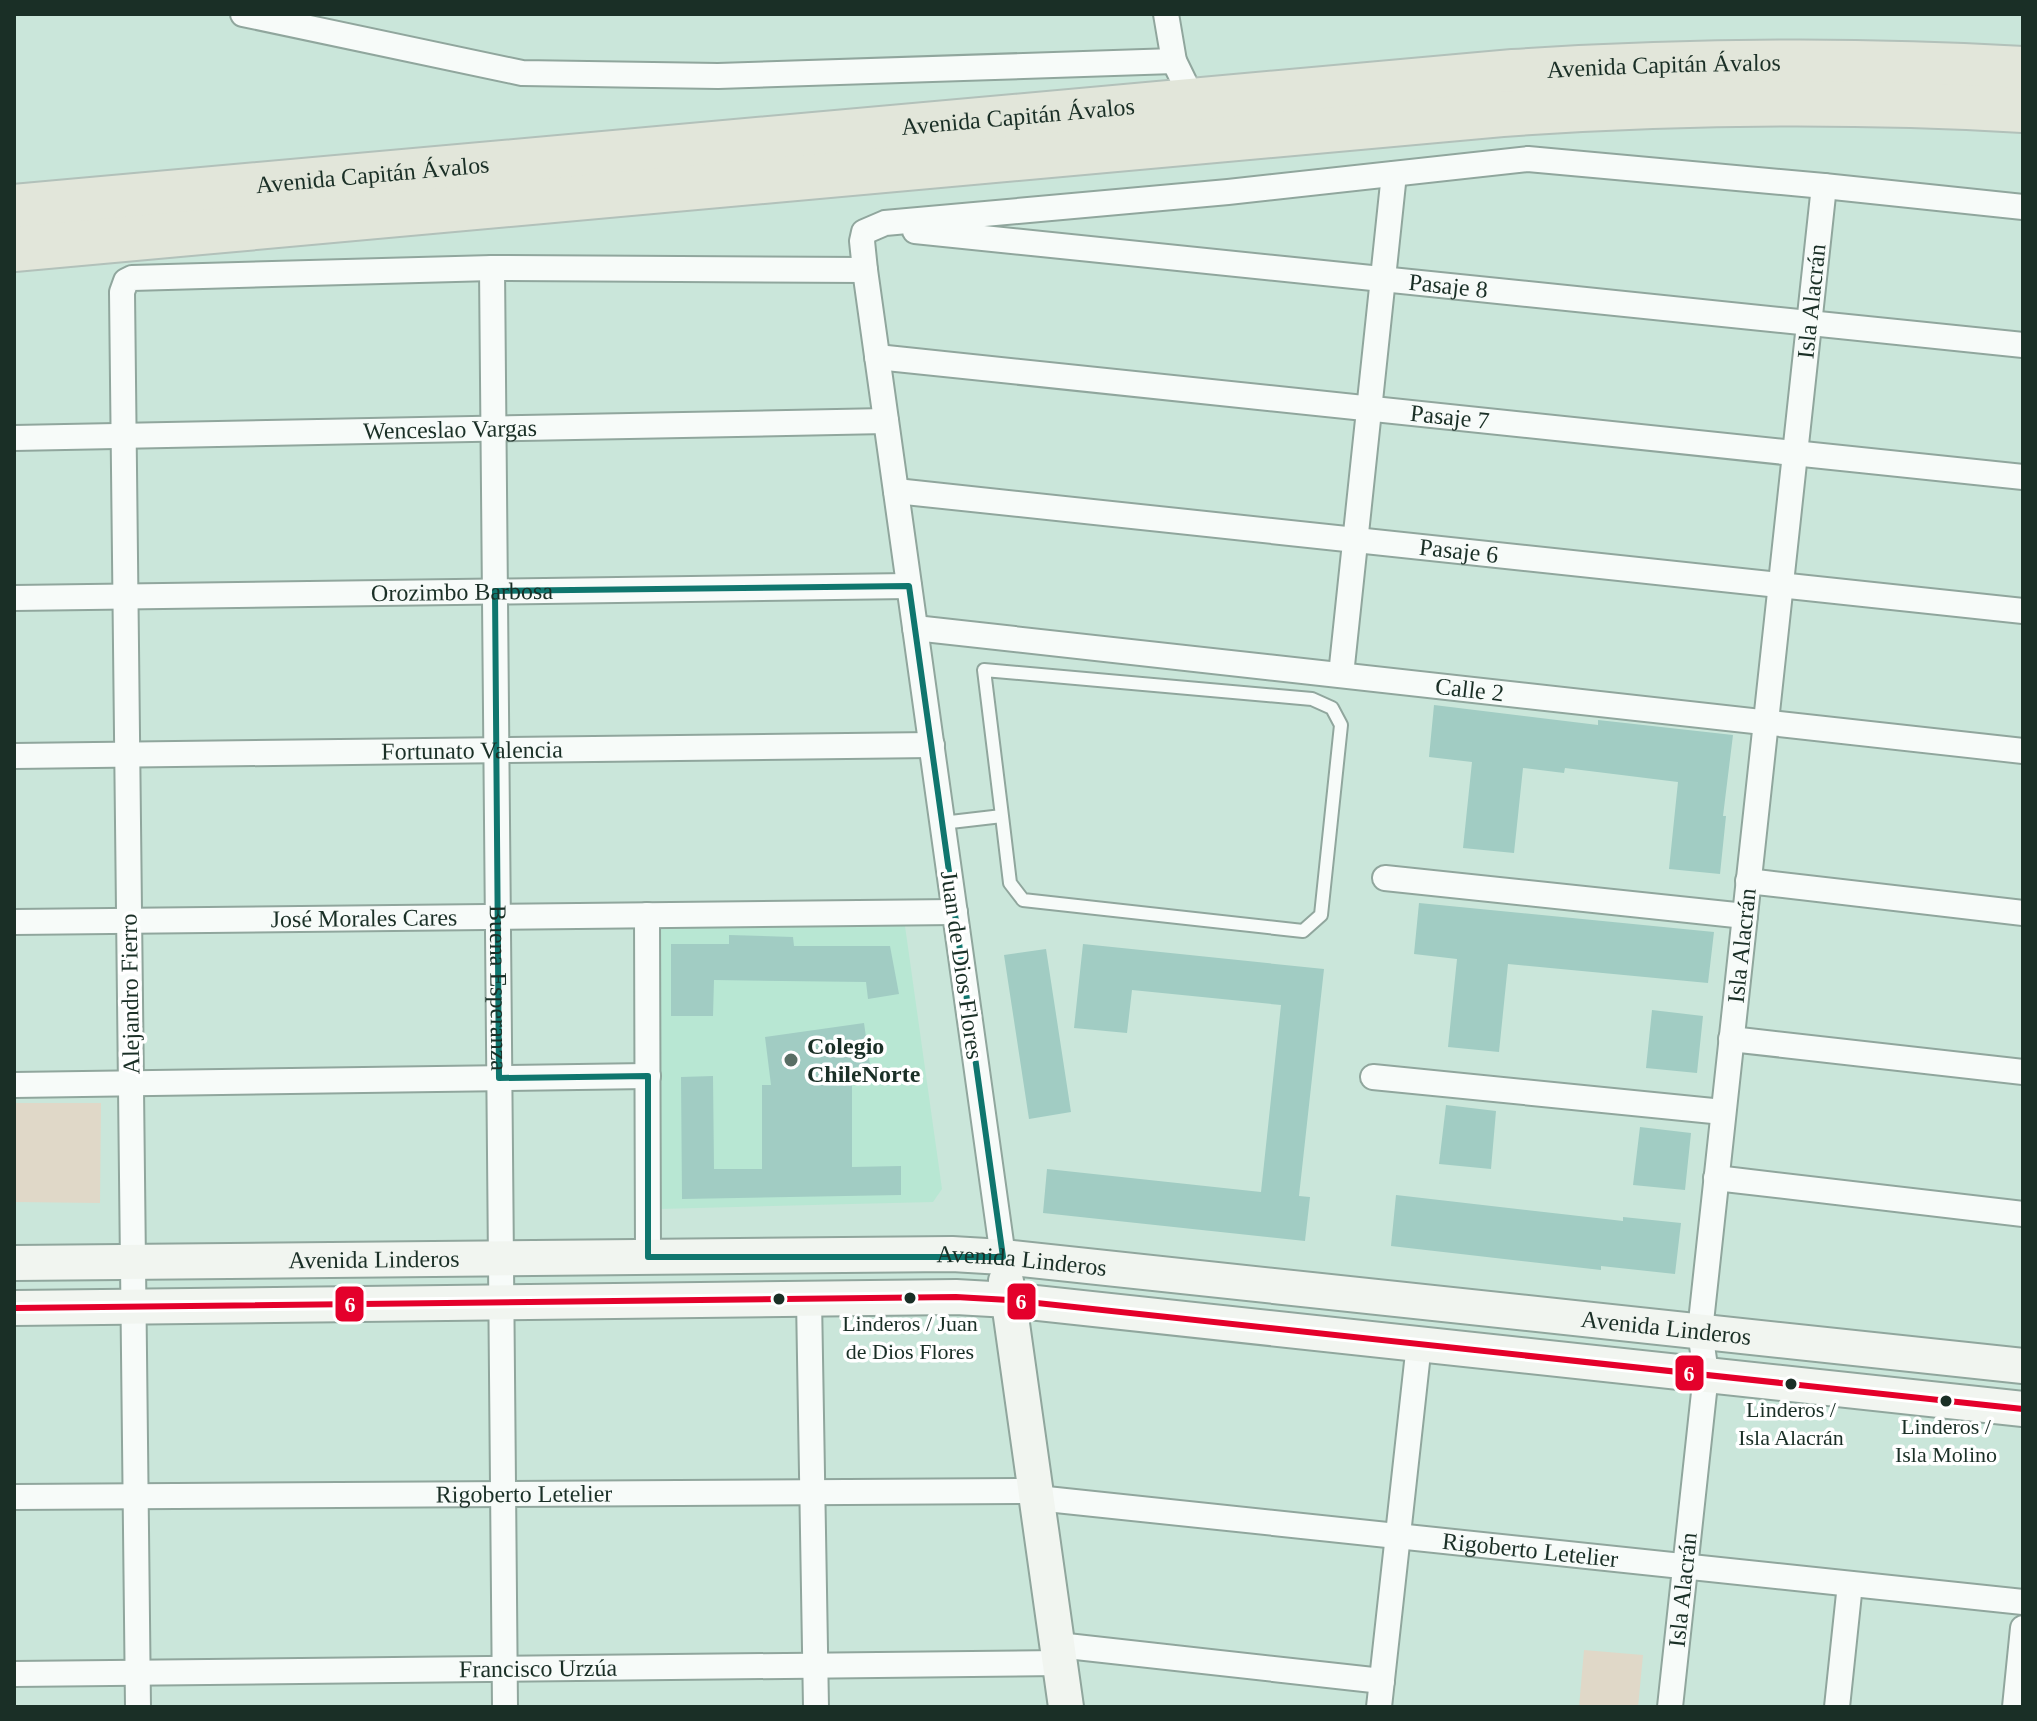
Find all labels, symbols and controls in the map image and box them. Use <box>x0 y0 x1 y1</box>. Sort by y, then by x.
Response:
street label: Avenida Capitán Ávalos <box>1546 50 1781 83</box>
street label: Avenida Capitán Ávalos <box>900 93 1136 140</box>
street label: Avenida Capitán Ávalos <box>255 151 490 198</box>
street label: Isla Alacrán <box>1792 243 1831 360</box>
street label: Pasaje 8 <box>1407 269 1489 303</box>
street label: Pasaje 7 <box>1409 400 1491 434</box>
street label: Wenceslao Vargas <box>363 415 537 444</box>
street label: Pasaje 6 <box>1418 534 1500 568</box>
street label: Orozimbo Barbosa <box>371 578 553 606</box>
street label: Calle 2 <box>1434 673 1505 706</box>
street label: Fortunato Valencia <box>381 736 563 765</box>
street label: Juan de Dios Flores <box>936 869 988 1061</box>
street label: Isla Alacrán <box>1723 887 1761 1004</box>
street label: José Morales Cares <box>271 904 457 932</box>
street label: Buena Esperanza <box>485 905 512 1071</box>
street label: Alejandro Fierro <box>116 913 144 1075</box>
place label: Colegio ChileNorte <box>807 1033 921 1087</box>
marker: Colegio ChileNorte <box>782 1051 800 1069</box>
street label: Avenida Linderos <box>936 1241 1108 1281</box>
street label: Avenida Linderos <box>288 1246 460 1273</box>
line badge: 6 <box>1006 1282 1037 1321</box>
line badge: 6 <box>334 1285 365 1323</box>
text: 6 <box>1016 1289 1027 1314</box>
marker: Linderos / Juan de Dios Flores <box>902 1290 918 1306</box>
unlabelled marker <box>771 1291 787 1307</box>
text: 6 <box>345 1292 356 1317</box>
street label: Avenida Linderos <box>1580 1306 1752 1350</box>
place label: Linderos / Juan de Dios Flores <box>842 1311 978 1364</box>
line badge: 6 <box>1674 1354 1705 1392</box>
text: 6 <box>1684 1361 1695 1386</box>
marker: Linderos / Isla Alacrán <box>1783 1376 1799 1392</box>
marker: Linderos / Isla Molino <box>1938 1393 1954 1409</box>
place label: Linderos / Isla Alacrán <box>1738 1397 1844 1450</box>
place label: Linderos / Isla Molino <box>1895 1414 1997 1467</box>
street label: Rigoberto Letelier <box>436 1480 612 1508</box>
street label: Rigoberto Letelier <box>1441 1528 1619 1572</box>
street label: Isla Alacrán <box>1664 1531 1702 1648</box>
street label: Francisco Urzúa <box>459 1655 617 1682</box>

